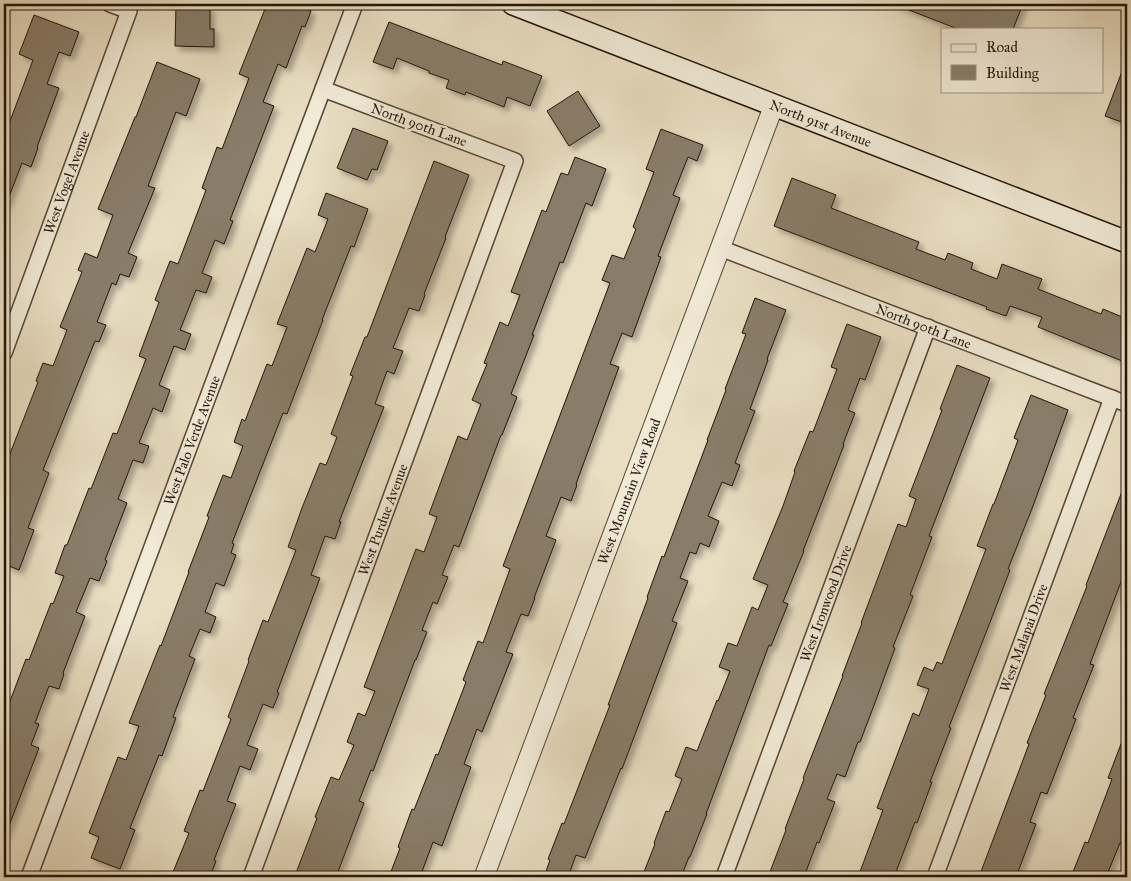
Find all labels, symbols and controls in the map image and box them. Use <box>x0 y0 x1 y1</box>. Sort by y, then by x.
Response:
legend <box>941 28 1104 92</box>
text: Road <box>986 38 1018 56</box>
text: Building <box>986 64 1040 82</box>
street label: North 91st Avenue <box>767 96 874 151</box>
street label: North 90th Lane <box>369 100 469 150</box>
street label: West Vogel Avenue <box>40 128 93 236</box>
street label: North 90th Lane <box>873 300 974 352</box>
street label: West Palo Verde Avenue <box>160 373 224 508</box>
street label: West Mountain View Road <box>594 416 664 567</box>
street label: West Purdue Avenue <box>354 461 411 578</box>
street label: West Ironwood Drive <box>796 542 855 664</box>
street label: West Malapai Drive <box>996 581 1051 694</box>

